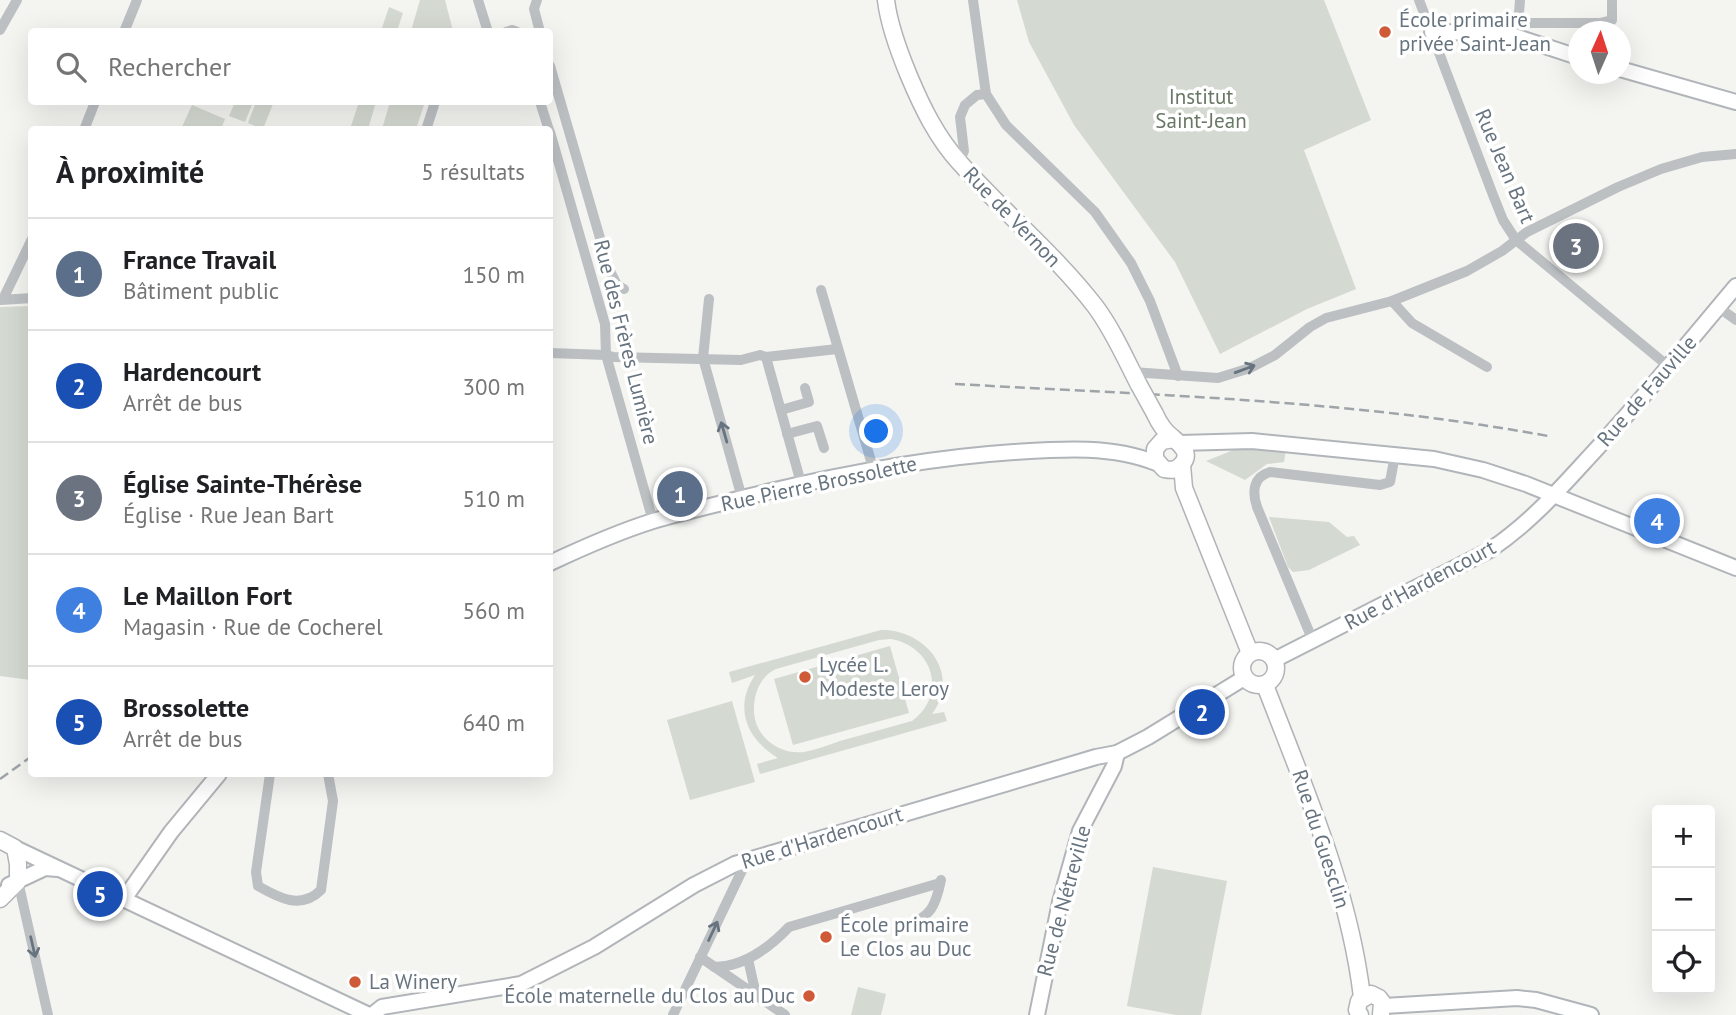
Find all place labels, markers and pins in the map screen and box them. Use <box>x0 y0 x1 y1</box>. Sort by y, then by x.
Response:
place label: École primaire privée Saint-Jean <box>1399 6 1551 57</box>
marker: École primaire privée Saint-Jean <box>1377 24 1393 40</box>
pin: 3 <box>1553 220 1599 272</box>
pin: 1 <box>657 468 703 520</box>
pin: 4 <box>1634 495 1680 547</box>
place label: Lycée L. Modeste Leroy <box>819 651 949 702</box>
marker: Lycée L. Modeste Leroy <box>797 669 813 685</box>
pin: 2 <box>1179 686 1225 738</box>
pin: 5 <box>77 868 123 920</box>
place label: École primaire Le Clos au Duc <box>840 911 972 962</box>
marker: École primaire Le Clos au Duc <box>818 929 834 945</box>
place label: La Winery <box>369 968 457 995</box>
marker: La Winery <box>347 974 363 990</box>
place label: École maternelle du Clos au Duc <box>504 982 795 1009</box>
marker: École maternelle du Clos au Duc <box>801 988 817 1004</box>

